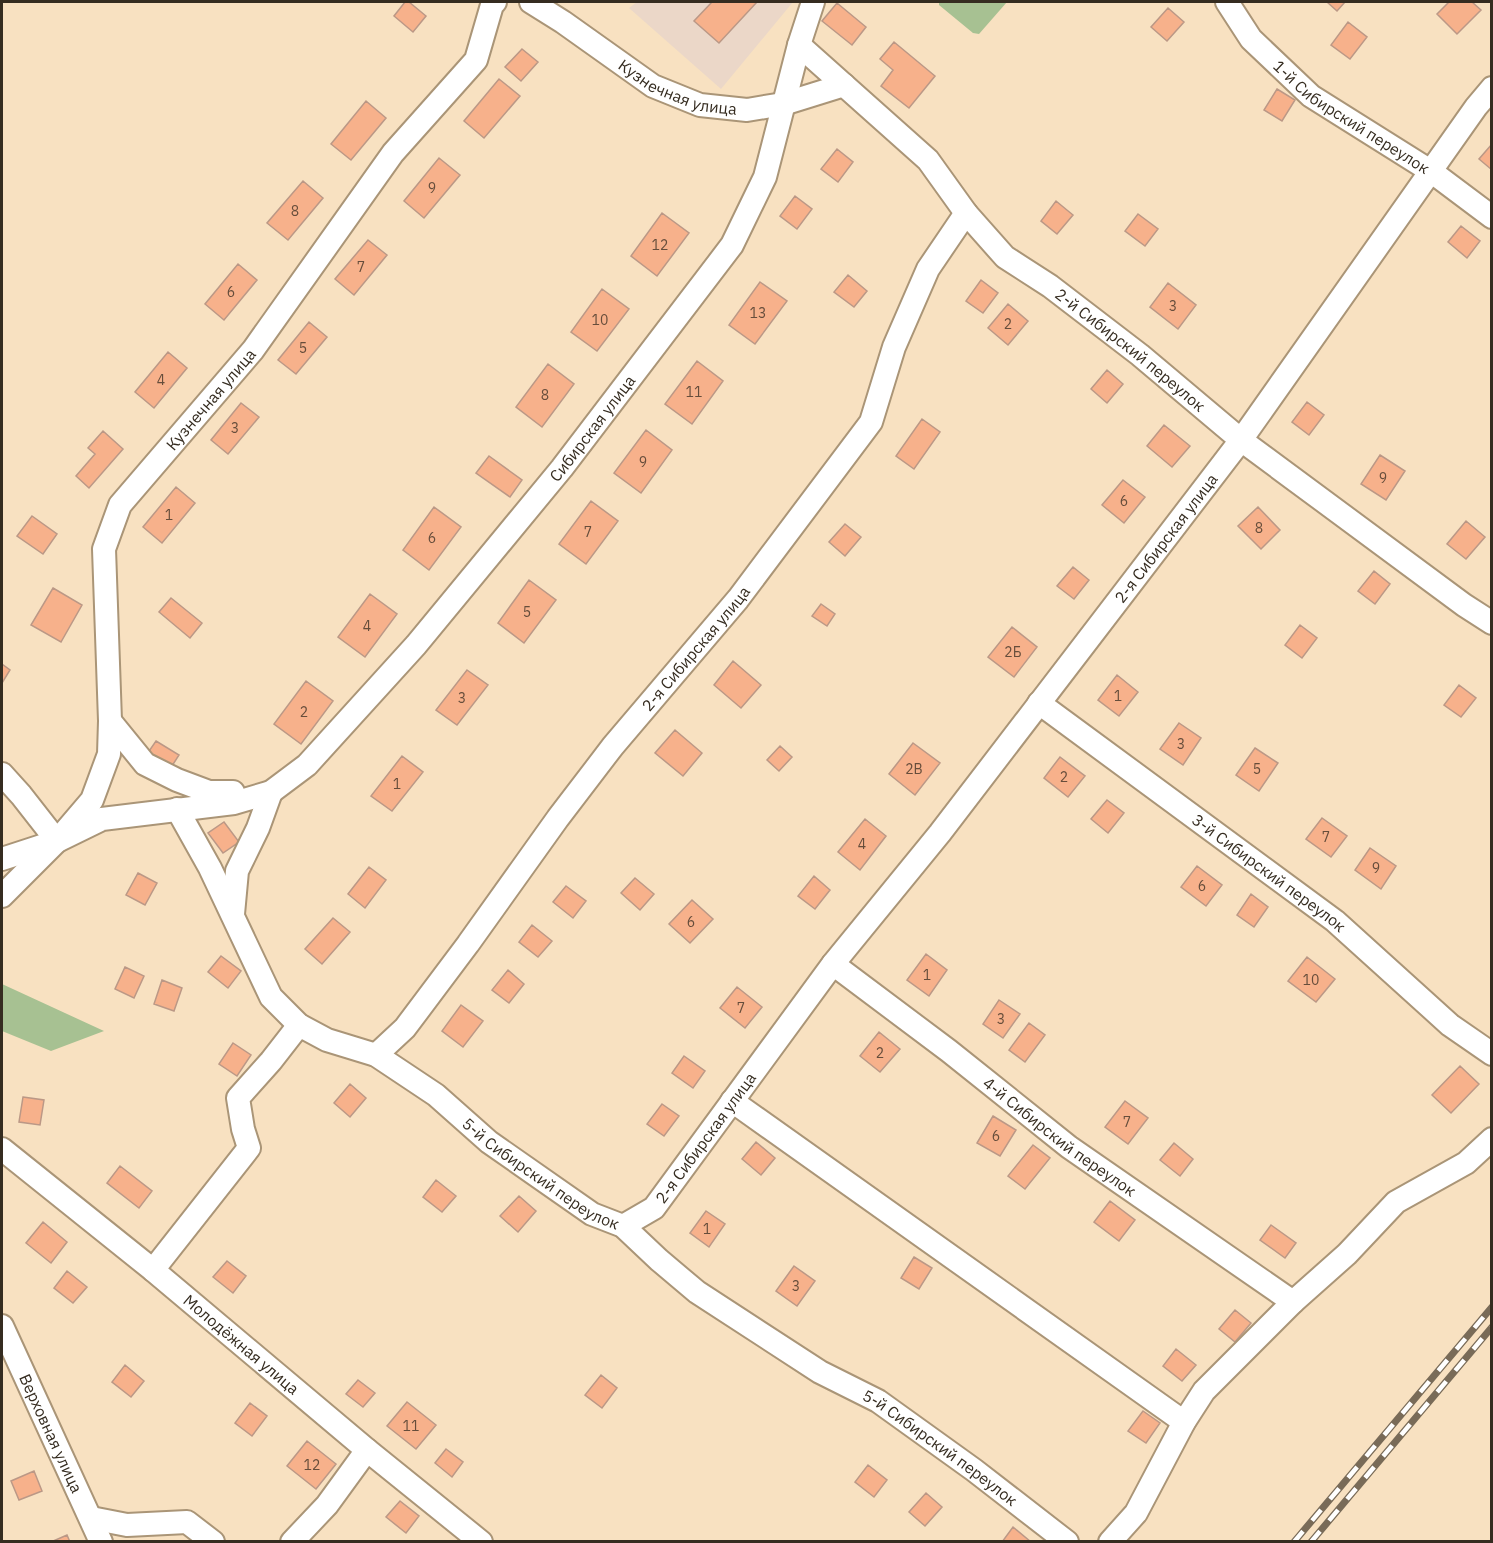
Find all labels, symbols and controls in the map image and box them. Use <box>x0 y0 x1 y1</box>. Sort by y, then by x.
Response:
street label: Кузнечная улица <box>615 55 738 119</box>
street label: 1-й Сибирский переулок <box>1269 56 1434 178</box>
house number: 9 <box>428 179 436 197</box>
house number: 8 <box>291 202 299 220</box>
house number: 12 <box>652 236 668 254</box>
house number: 7 <box>357 258 365 276</box>
house number: 6 <box>227 283 235 301</box>
street label: 2-й Сибирский переулок <box>1051 284 1210 416</box>
house number: 3 <box>1169 297 1177 315</box>
house number: 13 <box>750 304 766 322</box>
house number: 10 <box>592 311 608 329</box>
house number: 2 <box>1004 315 1012 333</box>
house number: 5 <box>299 339 307 357</box>
street label: Кузнечная улица <box>162 344 260 454</box>
house number: 4 <box>157 371 165 389</box>
street label: Сибирская улица <box>545 371 640 486</box>
house number: 11 <box>686 383 702 401</box>
house number: 8 <box>541 386 549 404</box>
house number: 3 <box>231 419 239 437</box>
house number: 9 <box>639 453 647 471</box>
street label: 2-я Сибирская улица <box>1110 469 1222 607</box>
house number: 9 <box>1379 469 1387 487</box>
house number: 6 <box>1120 492 1128 510</box>
house number: 1 <box>165 506 173 524</box>
house number: 8 <box>1255 519 1263 537</box>
house number: 7 <box>584 523 592 541</box>
house number: 6 <box>428 529 436 547</box>
street label: 2-я Сибирская улица <box>637 582 754 715</box>
house number: 5 <box>523 603 531 621</box>
house number: 4 <box>363 617 371 635</box>
house number: 2Б <box>1004 643 1022 661</box>
house number: 1 <box>1114 687 1122 705</box>
house number: 3 <box>458 689 466 707</box>
house number: 2 <box>300 703 308 721</box>
house number: 3 <box>1177 735 1185 753</box>
house number: 2В <box>905 760 923 778</box>
house number: 5 <box>1253 760 1261 778</box>
house number: 2 <box>1060 768 1068 786</box>
house number: 1 <box>393 775 401 793</box>
street label: 3-й Сибирский переулок <box>1188 809 1350 936</box>
house number: 7 <box>1322 828 1330 846</box>
house number: 4 <box>858 835 866 853</box>
house number: 9 <box>1372 859 1380 877</box>
house number: 6 <box>1198 877 1206 895</box>
house number: 6 <box>687 913 695 931</box>
house number: 1 <box>923 966 931 984</box>
house number: 10 <box>1303 971 1319 989</box>
house number: 7 <box>737 999 745 1017</box>
house number: 3 <box>997 1010 1005 1028</box>
house number: 2 <box>876 1044 884 1062</box>
street label: 2-я Сибирская улица <box>651 1068 760 1207</box>
street label: 4-й Сибирский переулок <box>979 1072 1140 1201</box>
street label: 5-й Сибирский переулок <box>458 1113 622 1234</box>
house number: 7 <box>1123 1113 1131 1131</box>
house number: 6 <box>992 1127 1000 1145</box>
house number: 1 <box>703 1220 711 1238</box>
house number: 3 <box>792 1277 800 1295</box>
street label: Молодёжная улица <box>179 1290 304 1399</box>
street label: Верховная улица <box>15 1371 87 1496</box>
street label: 5-й Сибирский переулок <box>859 1385 1022 1510</box>
house number: 11 <box>403 1417 419 1435</box>
house number: 12 <box>304 1456 320 1474</box>

